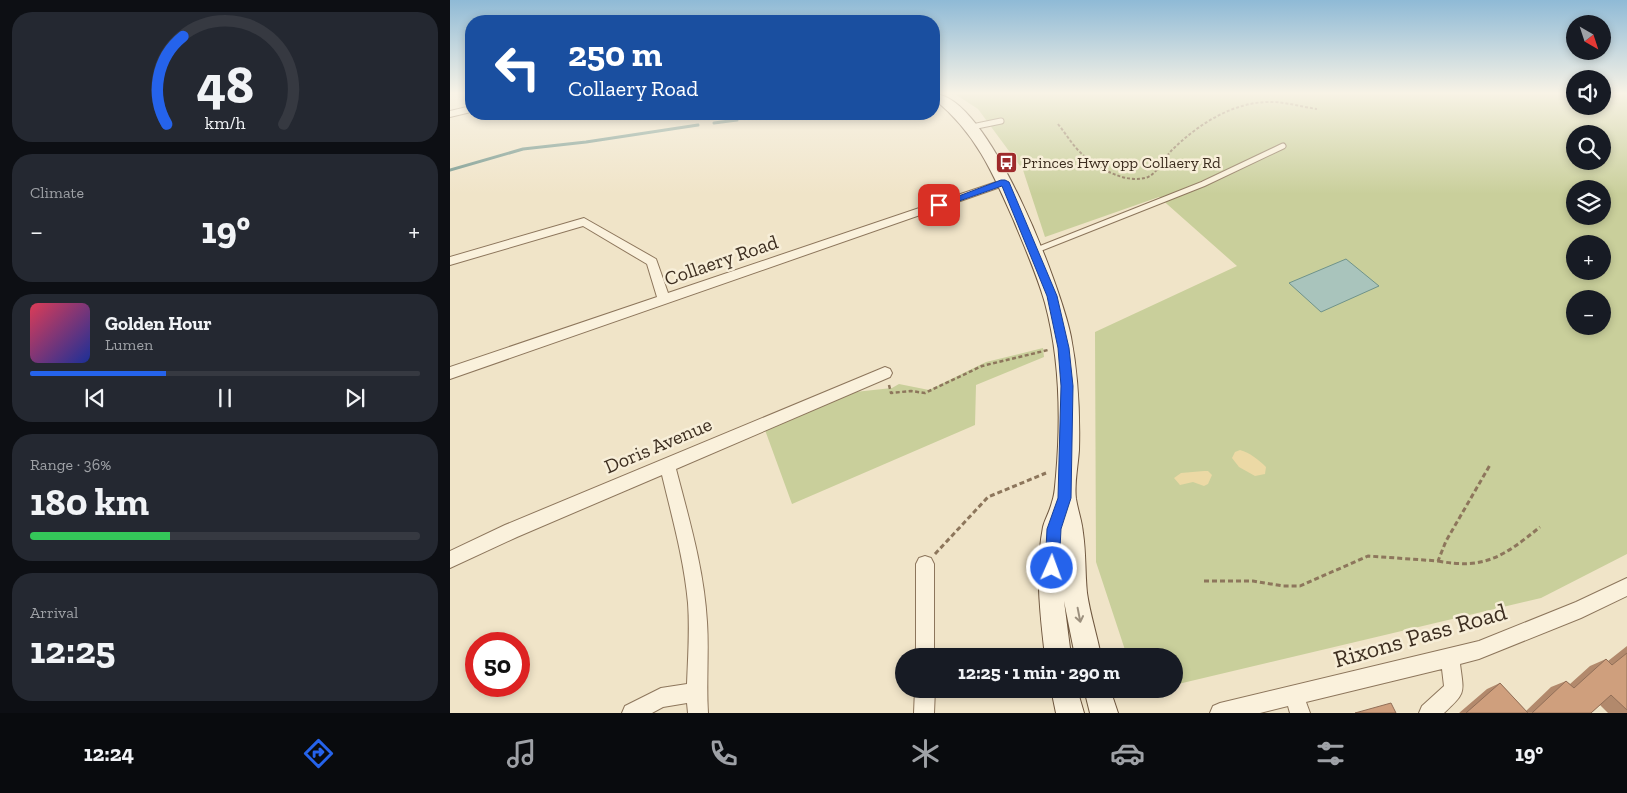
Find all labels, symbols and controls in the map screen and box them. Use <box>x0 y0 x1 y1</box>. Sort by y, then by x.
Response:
north arrow <box>1566 15 1611 60</box>
map controls <box>1566 15 1611 335</box>
text: 250 m <box>568 33 662 75</box>
icon: left <box>485 35 550 100</box>
text: 48 <box>196 54 254 116</box>
button: sound <box>1566 70 1611 115</box>
text: Collaery Road <box>568 75 698 102</box>
text: km/h <box>205 112 245 134</box>
button: search <box>1566 125 1611 170</box>
bus stop icon: Princes Hwy opp Collaery Rd <box>994 150 1018 174</box>
place label: Princes Hwy opp Collaery Rd <box>1022 153 1221 172</box>
button: layers <box>1566 180 1611 225</box>
text: Climate <box>30 183 84 202</box>
pin <box>918 184 960 226</box>
icon: arrive <box>925 191 953 219</box>
text: 19° <box>201 207 250 253</box>
text: − <box>30 215 43 248</box>
text: + <box>408 215 420 248</box>
street label: Collaery Road <box>661 229 781 291</box>
button: + <box>1566 235 1611 280</box>
button: − <box>1566 290 1611 335</box>
text: Golden Hour <box>105 312 212 335</box>
text: Lumen <box>105 335 153 354</box>
icon: previous <box>81 384 109 412</box>
icon: pause <box>211 384 239 412</box>
icon: next <box>341 384 369 412</box>
street label: Doris Avenue <box>601 412 715 478</box>
text: Range · 36% <box>30 455 111 474</box>
text: 180 km <box>30 479 149 525</box>
position arrow <box>1025 541 1077 593</box>
street label: Rixons Pass Road <box>1330 596 1510 674</box>
text: Arrival <box>30 603 78 622</box>
one-way arrow <box>1075 607 1085 623</box>
text: 12:25 <box>30 627 115 673</box>
speed limit sign: 50 <box>465 632 530 697</box>
text: 12:25 · 1 min · 290 m <box>958 661 1120 684</box>
icon: directions <box>301 736 336 771</box>
icon: music <box>504 736 539 771</box>
icon: phone <box>706 736 741 771</box>
icon: climate <box>908 736 943 771</box>
icon: car <box>1110 736 1145 771</box>
icon: filters <box>1313 736 1348 771</box>
text: 12:24 <box>84 740 134 767</box>
text: 19° <box>1515 740 1543 767</box>

